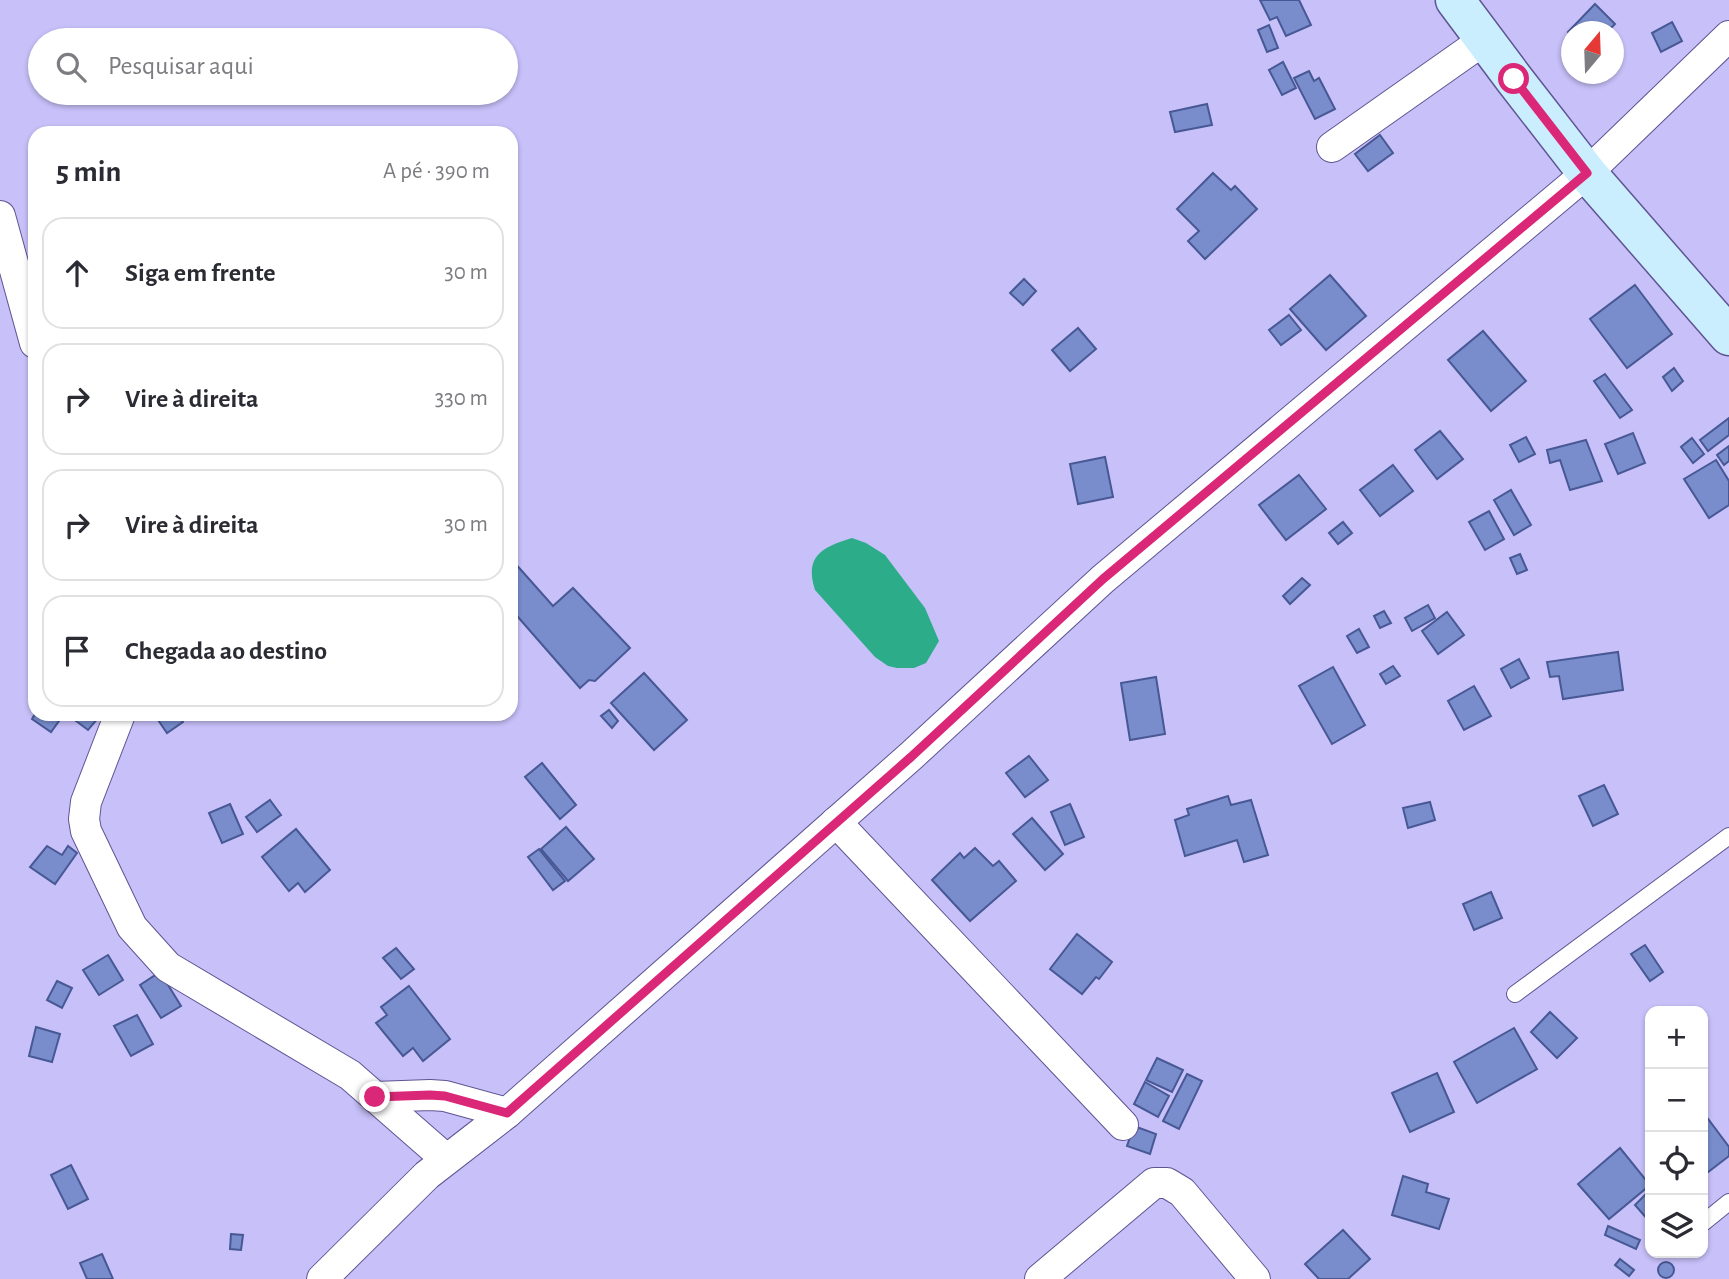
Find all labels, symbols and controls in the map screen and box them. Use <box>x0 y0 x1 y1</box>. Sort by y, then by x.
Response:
north arrow <box>1561 21 1624 84</box>
search box <box>28 28 518 105</box>
icon: search <box>52 48 90 86</box>
text: Pesquisar aqui <box>108 53 254 79</box>
route start <box>1498 63 1529 94</box>
text: 5 min <box>56 157 121 187</box>
text: A pé · 390 m <box>383 160 490 183</box>
icon: ahead <box>58 254 96 292</box>
text: Siga em frente <box>125 260 276 286</box>
text: 30 m <box>444 261 488 284</box>
icon: right <box>58 380 96 418</box>
text: Vire à direita <box>125 386 259 412</box>
text: 330 m <box>435 387 488 410</box>
icon: right <box>58 506 96 544</box>
text: Vire à direita <box>125 512 259 538</box>
text: 30 m <box>444 513 488 536</box>
icon: arrive <box>58 632 96 670</box>
text: Chegada ao destino <box>125 638 327 664</box>
map controls <box>1645 1006 1708 1258</box>
button: + <box>1645 1006 1708 1069</box>
button: − <box>1645 1069 1708 1132</box>
route end <box>359 1081 390 1112</box>
button: locate <box>1645 1132 1708 1195</box>
button: layers <box>1645 1195 1708 1258</box>

